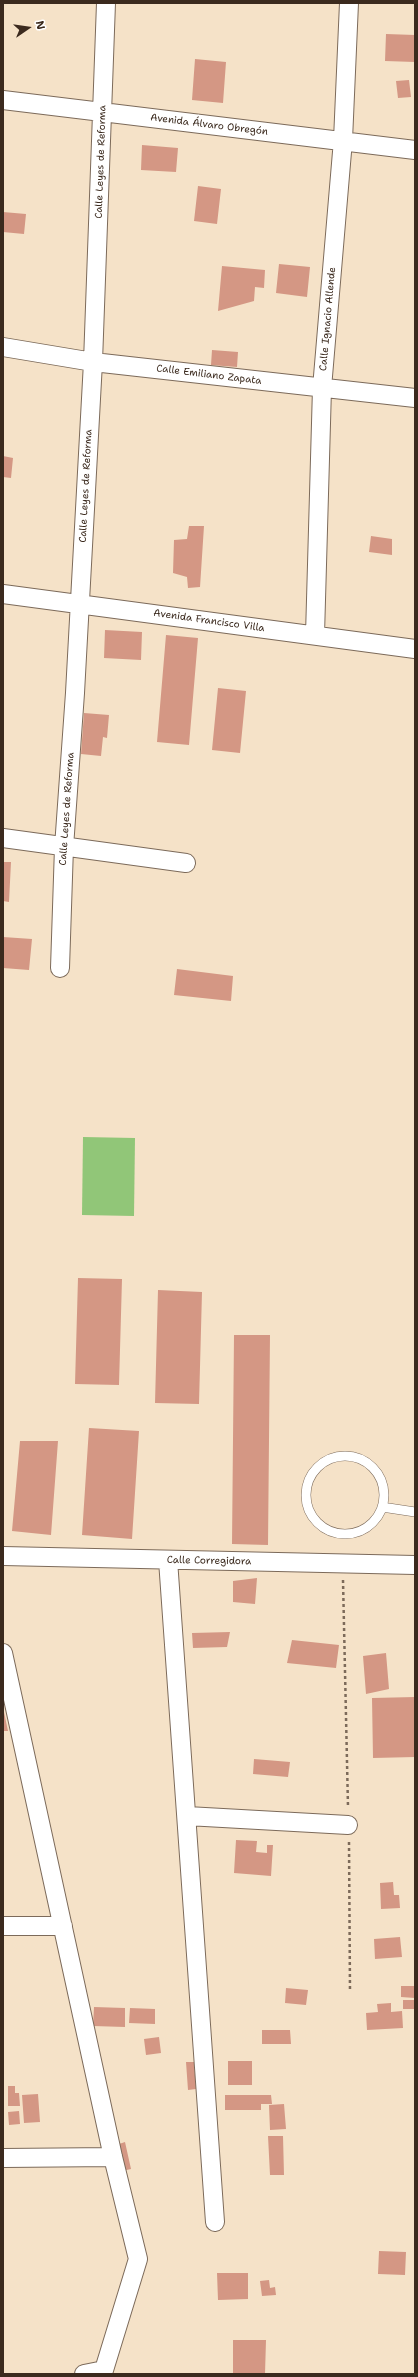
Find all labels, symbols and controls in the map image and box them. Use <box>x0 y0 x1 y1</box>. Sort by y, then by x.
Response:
north arrow <box>8 8 48 48</box>
text: N <box>32 19 48 31</box>
street label: Calle Leyes de Reforma <box>93 105 109 219</box>
street label: Avenida Álvaro Obregón <box>149 112 269 138</box>
street label: Calle Ignacio Allende <box>317 267 339 371</box>
street label: Calle Emiliano Zapata <box>156 363 262 387</box>
street label: Calle Leyes de Reforma <box>77 429 95 543</box>
street label: Avenida Francisco Villa <box>153 607 265 635</box>
street label: Calle Leyes de Reforma <box>57 752 77 866</box>
street label: Calle Corregidora <box>167 1554 251 1568</box>

